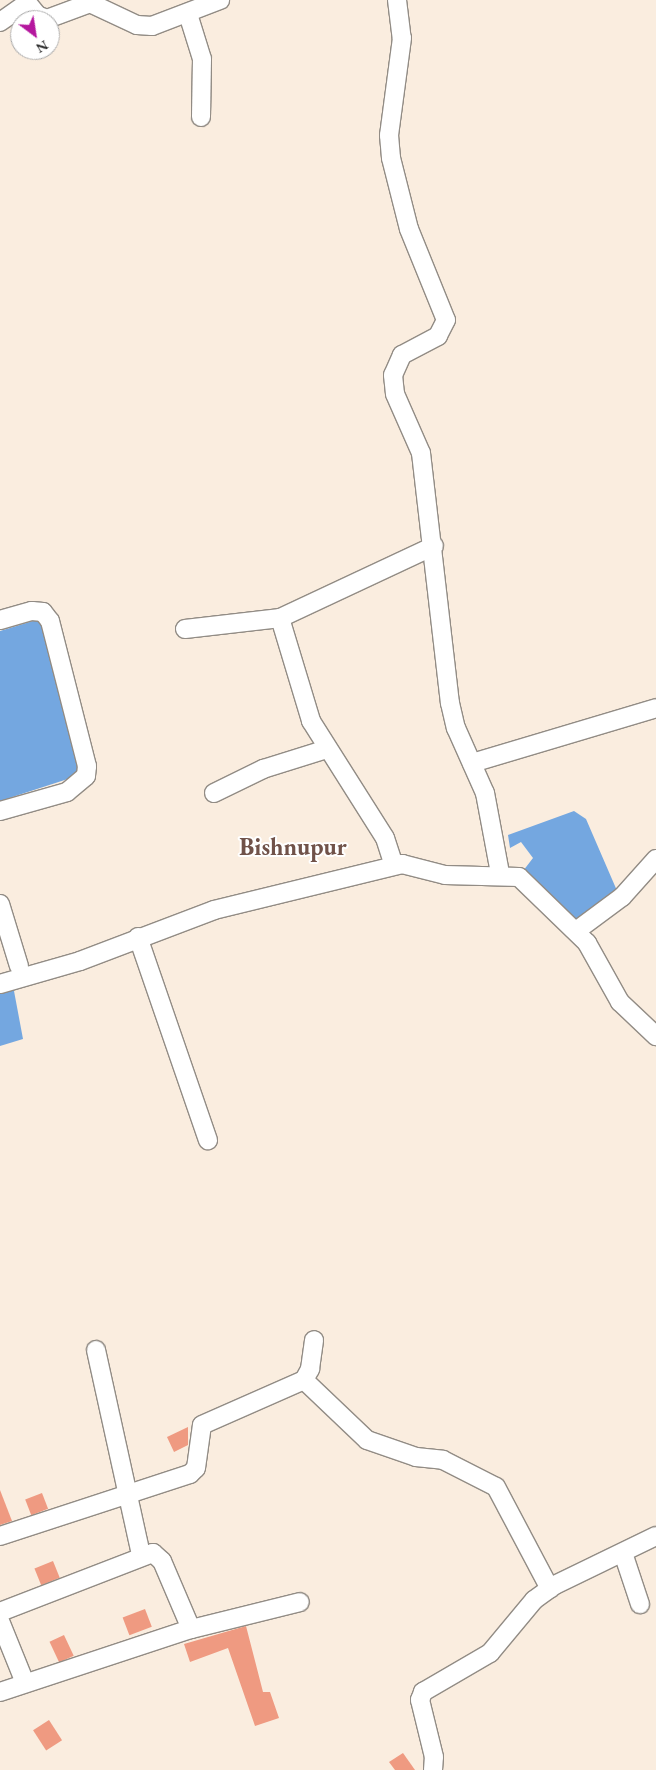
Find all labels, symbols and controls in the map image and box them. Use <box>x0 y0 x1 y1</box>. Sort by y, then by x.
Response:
north arrow <box>10 10 60 60</box>
text: N <box>33 36 52 58</box>
district label: Bishnupur <box>239 833 347 861</box>

